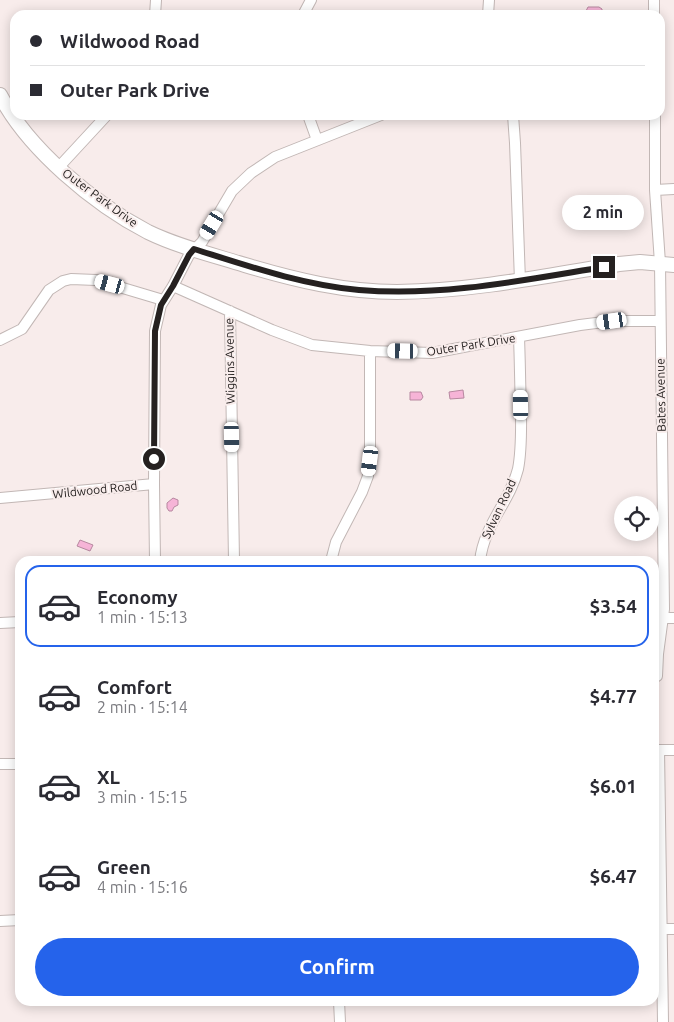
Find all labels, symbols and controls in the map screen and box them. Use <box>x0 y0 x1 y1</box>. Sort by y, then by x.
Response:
text: Wildwood Road <box>60 30 200 52</box>
text: Outer Park Drive <box>60 79 210 101</box>
street label: Outer Park Drive <box>60 166 140 229</box>
callout: 2 min <box>563 194 645 230</box>
text: 2 min <box>583 203 623 221</box>
car <box>197 208 226 242</box>
route end <box>593 256 615 278</box>
car <box>93 273 126 295</box>
car <box>596 311 627 331</box>
street label: Wiggins Avenue <box>222 318 237 404</box>
street label: Outer Park Drive <box>426 331 516 358</box>
car <box>387 343 418 359</box>
street label: Bates Avenue <box>653 358 668 432</box>
car <box>513 390 528 420</box>
car <box>224 422 239 452</box>
car <box>360 445 379 477</box>
route start <box>143 448 165 470</box>
street label: Sylvan Road <box>479 477 518 541</box>
street label: Wildwood Road <box>52 479 138 500</box>
map controls <box>614 496 659 541</box>
button: locate <box>614 496 659 541</box>
icon: car <box>37 584 82 629</box>
text: Economy <box>97 586 178 608</box>
text: $3.54 <box>589 595 637 617</box>
text: 1 min · 15:13 <box>97 608 188 626</box>
icon: car <box>37 674 82 719</box>
text: Comfort <box>97 676 172 698</box>
text: $4.77 <box>589 685 637 707</box>
text: 2 min · 15:14 <box>97 698 188 716</box>
icon: car <box>37 764 82 809</box>
text: XL <box>97 766 120 788</box>
text: $6.01 <box>589 775 637 797</box>
text: 3 min · 15:15 <box>97 788 188 806</box>
icon: car <box>37 854 82 899</box>
text: Green <box>97 856 151 878</box>
text: $6.47 <box>589 865 637 887</box>
text: 4 min · 15:16 <box>97 878 188 896</box>
button: Confirm <box>35 938 639 996</box>

